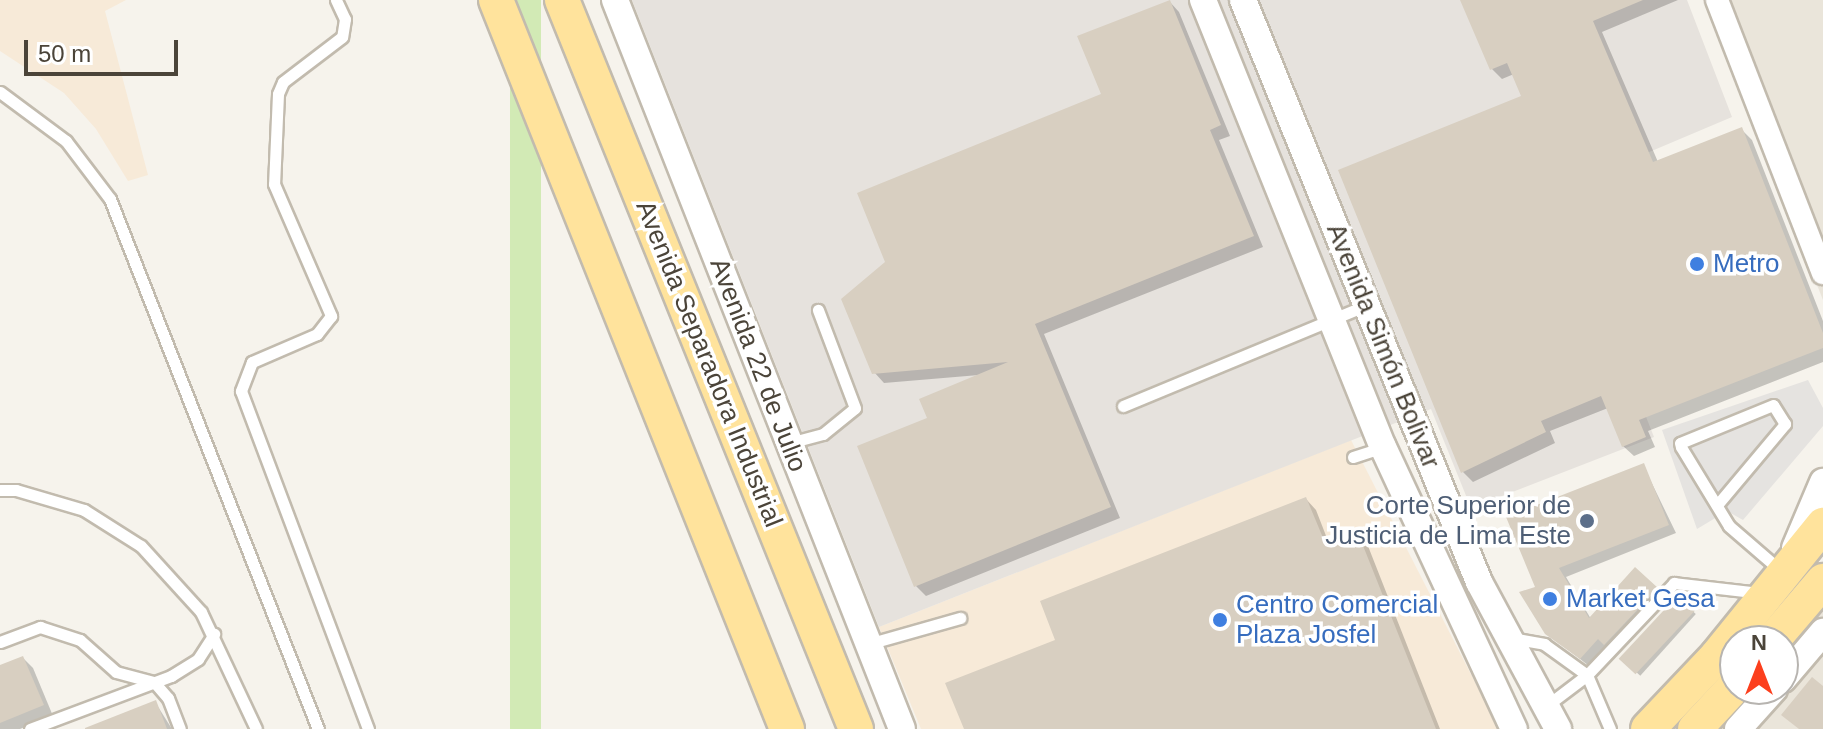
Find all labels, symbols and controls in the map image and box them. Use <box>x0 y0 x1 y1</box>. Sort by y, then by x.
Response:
scale bar <box>28 24 182 74</box>
text: 50 m <box>38 40 91 67</box>
street label: Avenida Separadora Industrial <box>629 196 789 532</box>
street label: Avenida Simón Bolivar <box>1320 219 1446 473</box>
place label: Metro <box>1713 248 1779 280</box>
street label: Avenida 22 de Julio <box>703 254 813 476</box>
marker: Metro <box>1688 255 1706 273</box>
place label: Corte Superior de Justicia de Lima Este <box>1325 490 1571 552</box>
marker: Corte Superior de Justicia de Lima Este <box>1578 512 1596 530</box>
place label: Market Gesa <box>1566 583 1715 615</box>
place label: Centro Comercial Plaza Josfel <box>1236 589 1438 650</box>
marker: Market Gesa <box>1541 590 1559 608</box>
marker: Centro Comercial Plaza Josfel <box>1211 611 1229 629</box>
north arrow <box>1719 625 1799 705</box>
text: N <box>1751 630 1767 655</box>

